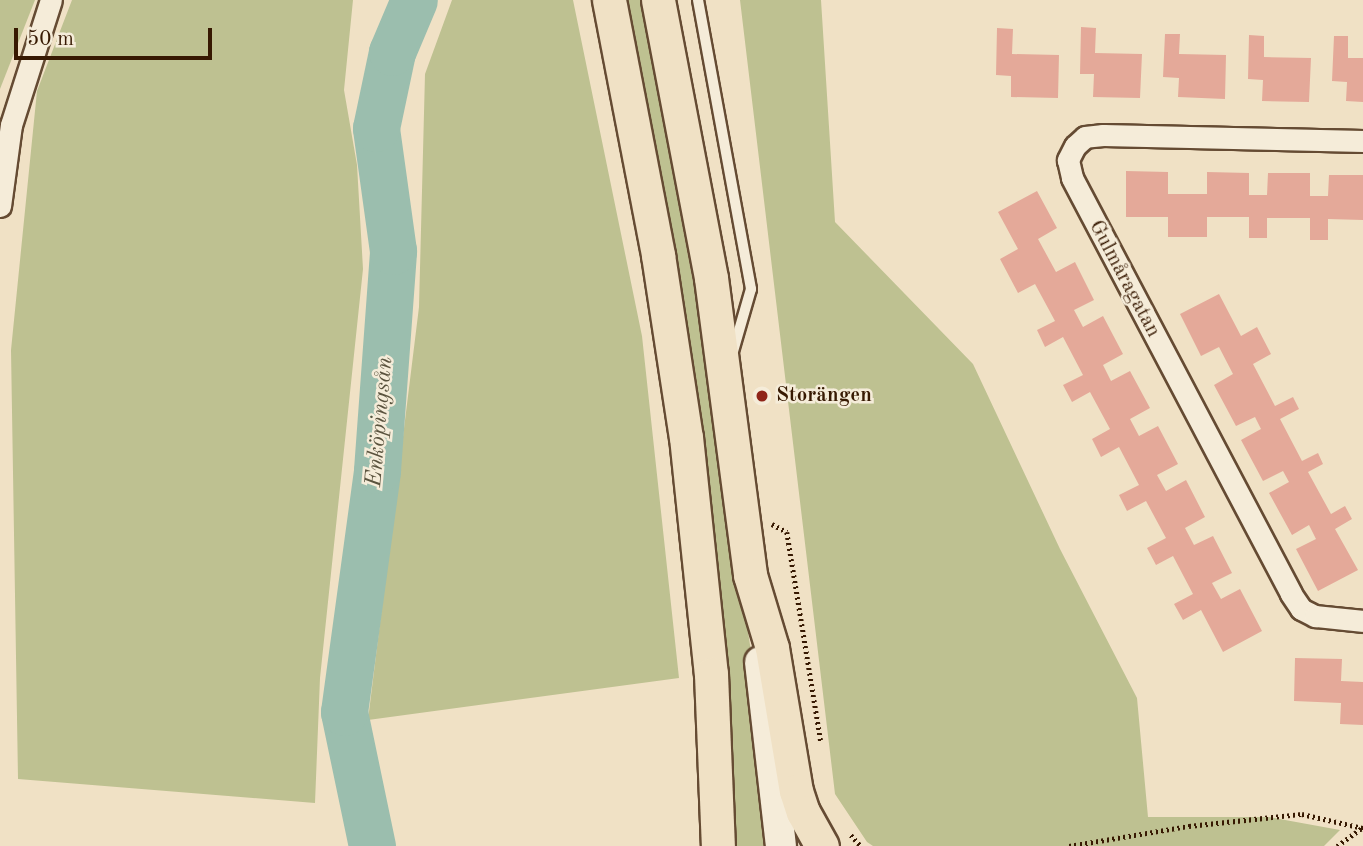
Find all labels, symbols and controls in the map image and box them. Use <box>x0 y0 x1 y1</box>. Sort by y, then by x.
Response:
scale bar <box>18 14 215 58</box>
text: 50 m <box>27 29 74 50</box>
street label: Gulmåragatan <box>1083 216 1165 342</box>
water label: Enköpingsån <box>361 356 399 488</box>
place label: Storängen <box>776 383 872 409</box>
marker: Storängen <box>754 388 770 404</box>

